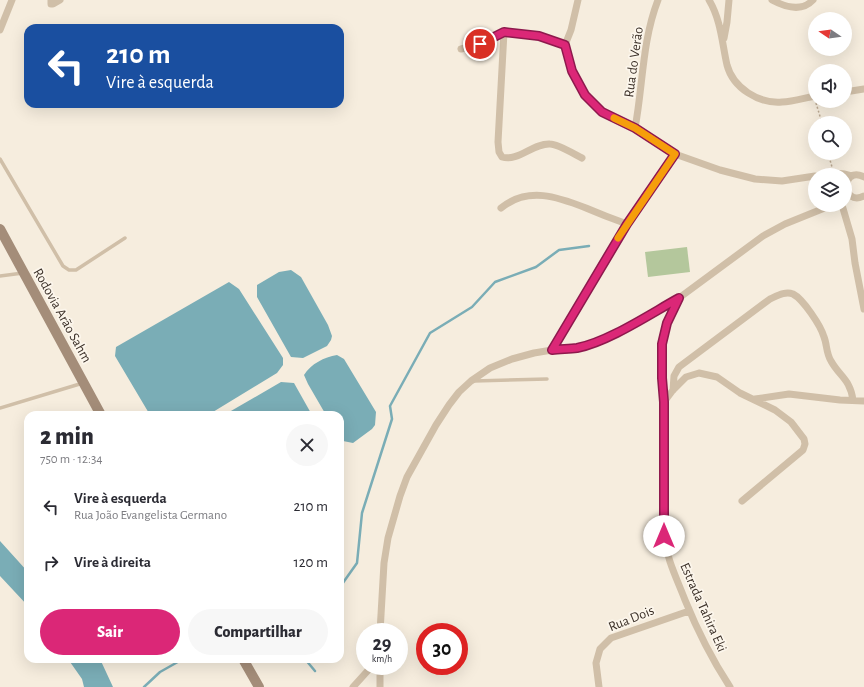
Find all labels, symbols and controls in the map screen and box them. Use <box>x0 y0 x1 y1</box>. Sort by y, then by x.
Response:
north arrow <box>808 12 852 56</box>
map controls <box>808 12 852 212</box>
street label: Rua do Verão <box>622 26 646 98</box>
pin <box>463 27 497 61</box>
icon: arrive <box>469 33 491 55</box>
icon: left <box>40 40 92 92</box>
text: 210 m <box>106 41 171 69</box>
button: sound <box>808 64 852 108</box>
text: Vire à esquerda <box>106 74 214 92</box>
button: search <box>808 116 852 160</box>
button: layers <box>808 168 852 212</box>
street label: Rodovia Arão Sahm <box>30 266 94 365</box>
button: close <box>286 424 328 466</box>
text: 2 min <box>40 425 94 449</box>
text: 750 m · 12:34 <box>40 453 103 466</box>
text: Vire à esquerda <box>74 491 167 506</box>
icon: left <box>40 496 62 518</box>
text: 210 m <box>294 499 328 514</box>
text: Rua João Evangelista Germano <box>74 509 227 522</box>
position arrow <box>643 515 685 557</box>
icon: right <box>40 552 62 574</box>
text: Vire à direita <box>74 555 151 570</box>
text: 120 m <box>294 555 328 570</box>
street label: Estrada Tahira Eki <box>677 561 729 654</box>
street label: Rua Dois <box>607 603 656 634</box>
button: Sair <box>40 609 180 655</box>
button: Compartilhar <box>188 609 328 655</box>
speed limit sign: 30 <box>416 623 468 675</box>
text: 29 <box>372 634 392 654</box>
text: km/h <box>372 654 392 664</box>

